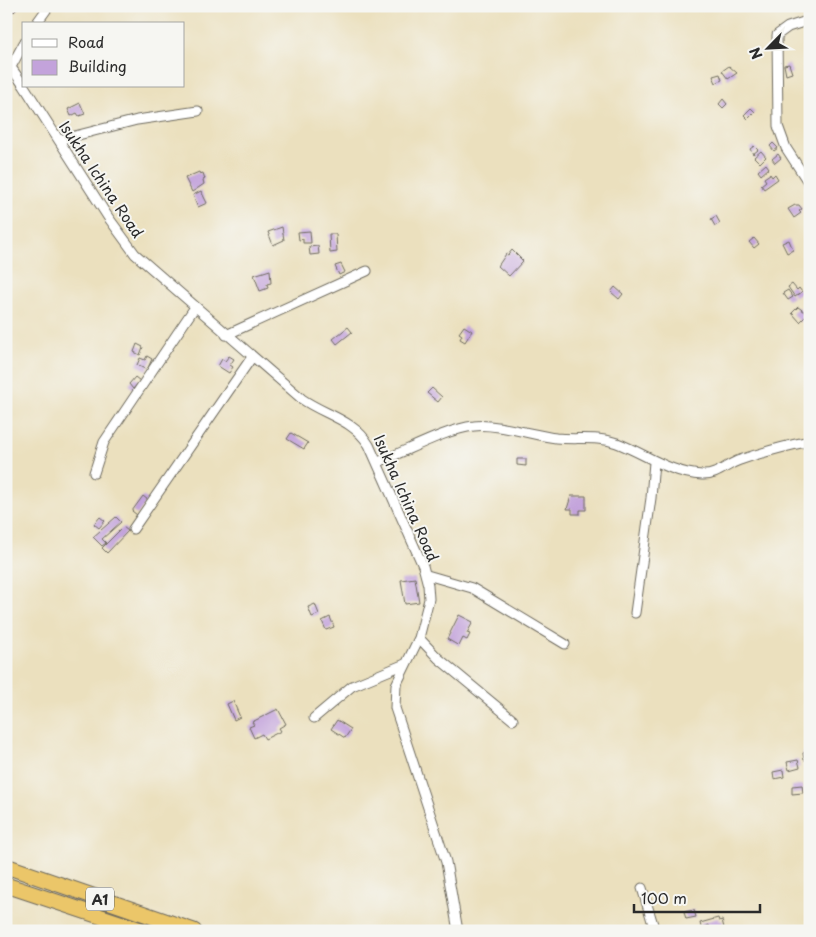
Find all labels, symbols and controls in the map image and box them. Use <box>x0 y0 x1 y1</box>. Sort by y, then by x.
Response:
legend <box>22 22 185 88</box>
north arrow <box>744 22 794 72</box>
text: Road <box>68 30 104 53</box>
text: N <box>744 44 768 63</box>
text: Building <box>68 54 127 77</box>
street label: Isukha Ichina Road <box>54 116 150 242</box>
street label: Isukha Ichina Road <box>369 431 445 565</box>
scale bar <box>634 882 760 914</box>
text: 100 m <box>641 886 687 909</box>
road number: A1 <box>86 888 114 911</box>

